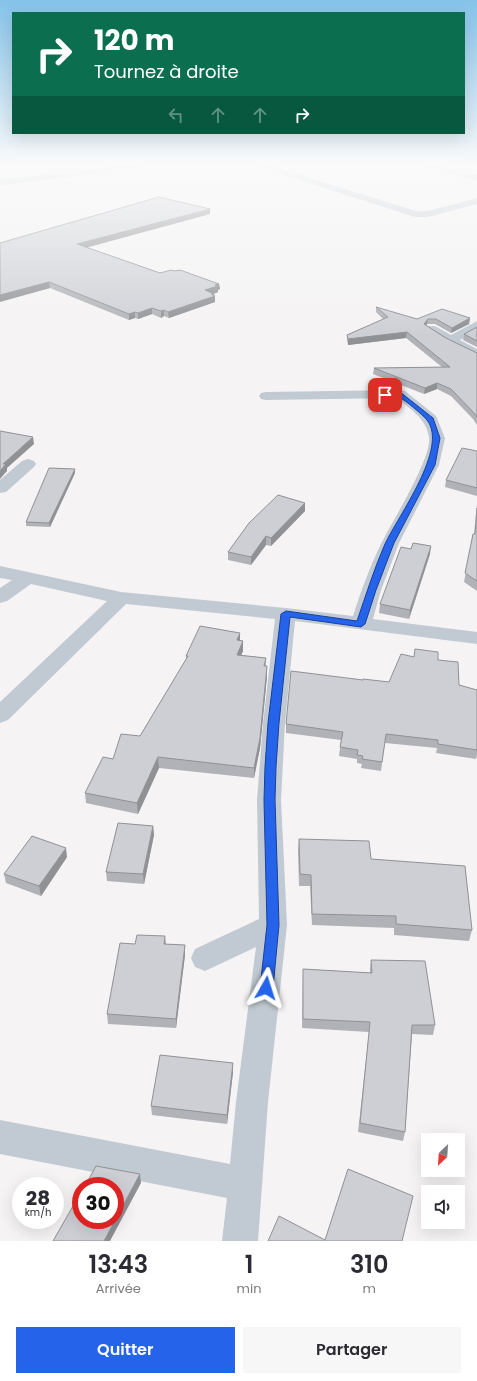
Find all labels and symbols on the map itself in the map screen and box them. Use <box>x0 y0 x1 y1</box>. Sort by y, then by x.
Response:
pin <box>368 378 402 412</box>
position arrow <box>245 967 287 1009</box>
north arrow <box>421 1133 465 1177</box>
speed limit sign: 30 <box>72 1177 124 1229</box>

